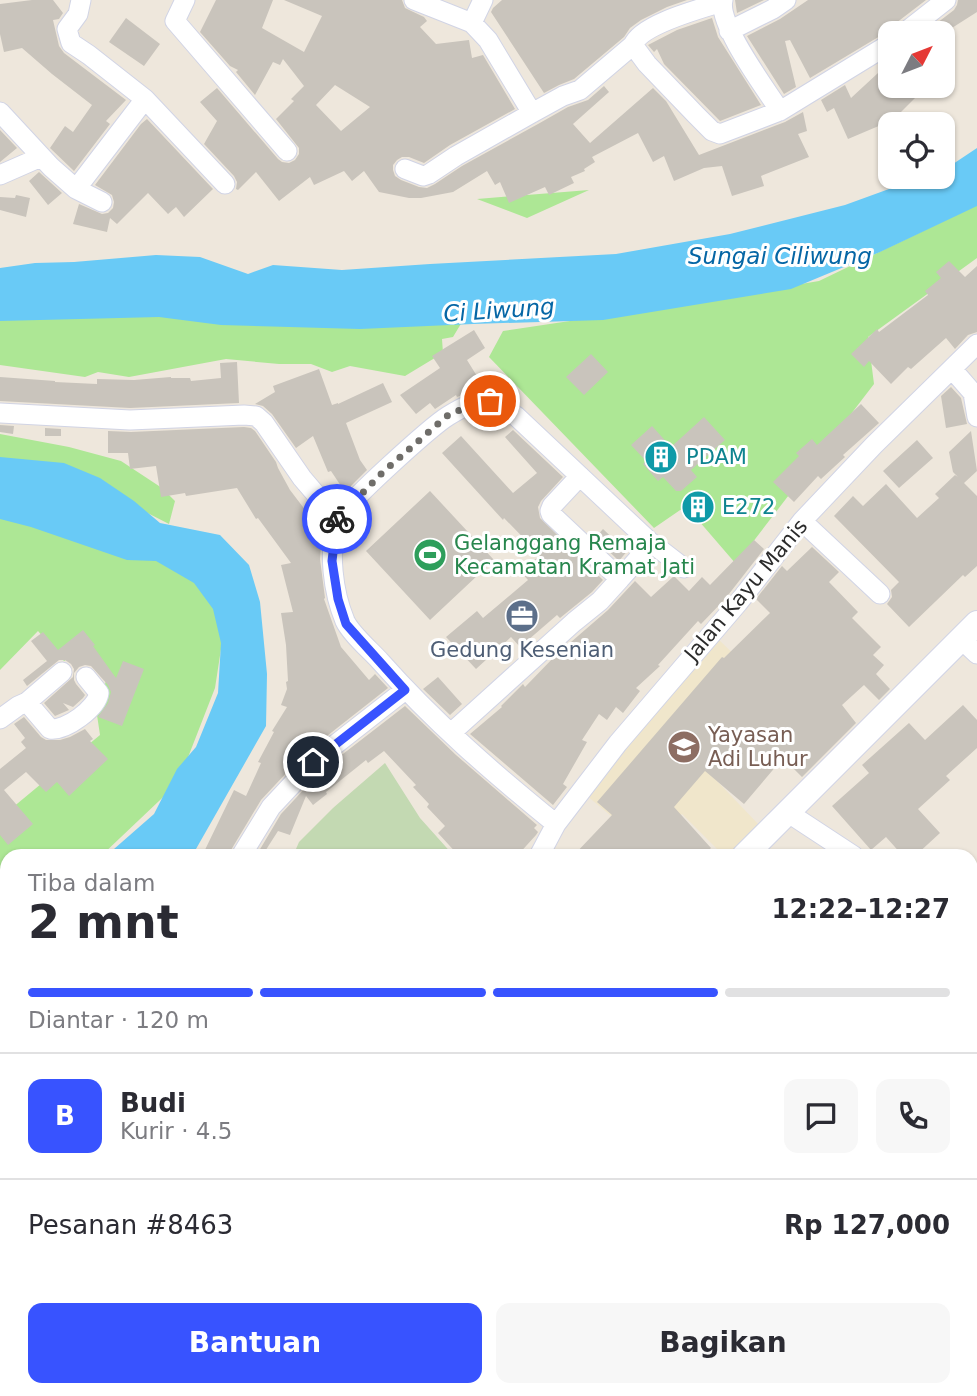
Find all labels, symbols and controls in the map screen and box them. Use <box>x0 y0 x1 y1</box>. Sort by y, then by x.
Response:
north arrow <box>878 21 956 98</box>
map controls <box>878 21 955 189</box>
button: locate <box>878 112 955 189</box>
water label: Sungai Ciliwung <box>688 243 872 269</box>
water label: Ci Liwung <box>442 293 556 327</box>
pin <box>460 371 520 431</box>
icon: bag <box>471 382 509 420</box>
building icon: PDAM <box>642 438 680 476</box>
place label: PDAM <box>686 445 747 469</box>
courier <box>302 484 372 554</box>
building icon: E272 <box>679 488 717 526</box>
place label: E272 <box>722 495 775 519</box>
icon: bike <box>318 500 356 538</box>
street label: Jalan Kayu Manis <box>678 514 812 667</box>
place label: Gelanggang Remaja Kecamatan Kramat Jati <box>454 531 695 579</box>
sports icon: Gelanggang Remaja Kecamatan Kramat Jati <box>411 536 449 574</box>
office icon: Gedung Kesenian <box>503 597 541 635</box>
place label: Gedung Kesenian <box>430 638 614 662</box>
place label: Yayasan Adi Luhur <box>707 723 808 771</box>
school or university icon: Yayasan Adi Luhur <box>665 728 703 766</box>
pin <box>283 732 343 792</box>
icon: home <box>294 743 332 781</box>
text: Tiba dalam <box>28 870 155 896</box>
text: 12:22–12:27 <box>771 894 950 924</box>
text: 2 mnt <box>28 895 179 949</box>
text: Diantar · 120 m <box>28 1007 209 1033</box>
button: chat <box>784 1079 858 1153</box>
button: phone <box>876 1079 950 1153</box>
text: Budi <box>120 1088 186 1118</box>
text: B <box>55 1101 75 1131</box>
text: Kurir · 4.5 <box>120 1118 232 1144</box>
text: Pesanan #8463 <box>28 1210 233 1240</box>
text: Rp 127,000 <box>784 1210 950 1240</box>
button: Bantuan <box>28 1303 482 1383</box>
button: Bagikan <box>496 1303 950 1383</box>

